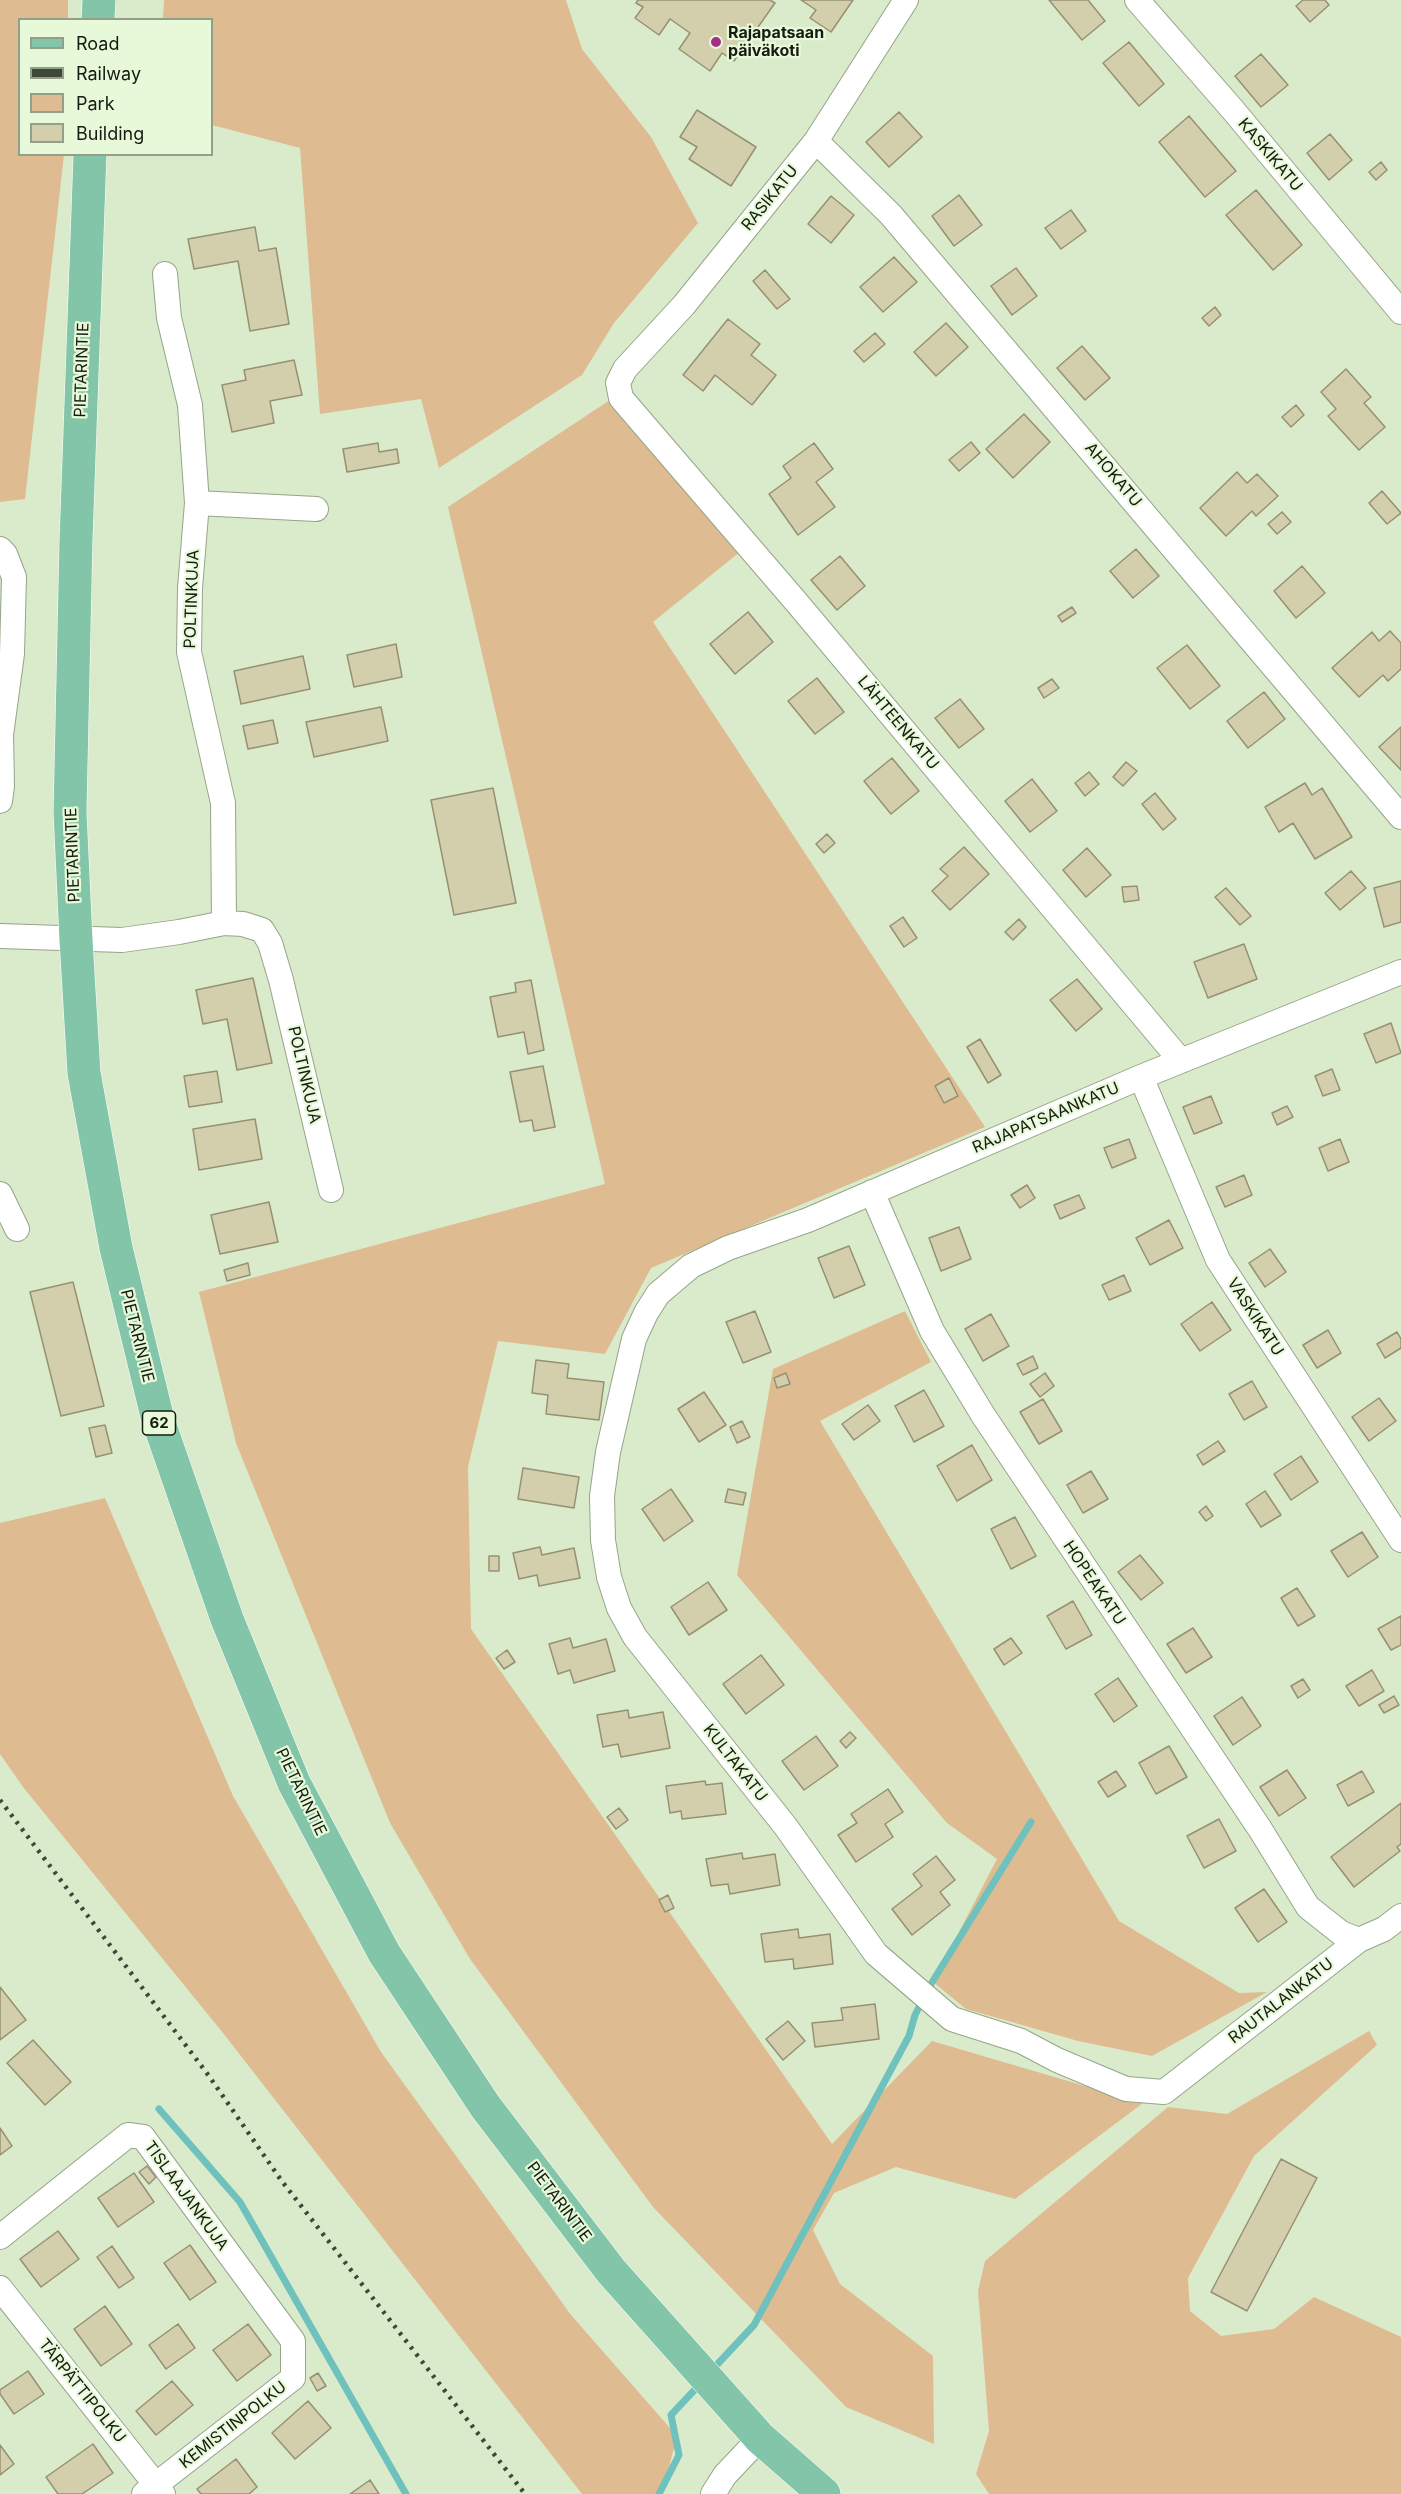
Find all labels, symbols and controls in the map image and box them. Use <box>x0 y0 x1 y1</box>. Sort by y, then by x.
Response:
legend <box>18 18 213 156</box>
place label: Rajapatsaan päiväkoti <box>728 23 824 61</box>
text: Road <box>76 33 119 54</box>
marker: Rajapatsaan päiväkoti <box>709 35 723 49</box>
text: Railway <box>76 63 141 84</box>
text: Park <box>76 93 115 114</box>
street label: KASKIKATU <box>1234 114 1306 196</box>
text: Building <box>76 123 144 144</box>
street label: RASIKATU <box>738 161 802 235</box>
street label: PIETARINTIE <box>71 322 93 418</box>
street label: AHOKATU <box>1081 439 1145 511</box>
street label: POLTINKUJA <box>181 549 203 649</box>
street label: LÄHTEENKATU <box>853 672 943 774</box>
street label: PIETARINTIE <box>62 807 84 903</box>
street label: POLTINKUJA <box>283 1025 325 1125</box>
street label: RAJAPATSAANKATU <box>970 1078 1122 1158</box>
street label: VASKIKATU <box>1223 1274 1287 1360</box>
street label: PIETARINTIE <box>116 1288 158 1384</box>
road number: 62 <box>142 1411 176 1435</box>
street label: HOPEAKATU <box>1059 1537 1129 1629</box>
street label: KULTAKATU <box>699 1721 771 1805</box>
street label: PIETARINTIE <box>272 1745 330 1839</box>
street label: RAUTALANKATU <box>1225 1954 1337 2048</box>
street label: TISLAAJANKUJA <box>140 2137 232 2255</box>
street label: PIETARINTIE <box>523 2158 595 2246</box>
street label: TÄRPÄTTIPOLKU <box>34 2335 130 2447</box>
street label: KEMISTINPOLKU <box>176 2377 290 2473</box>

